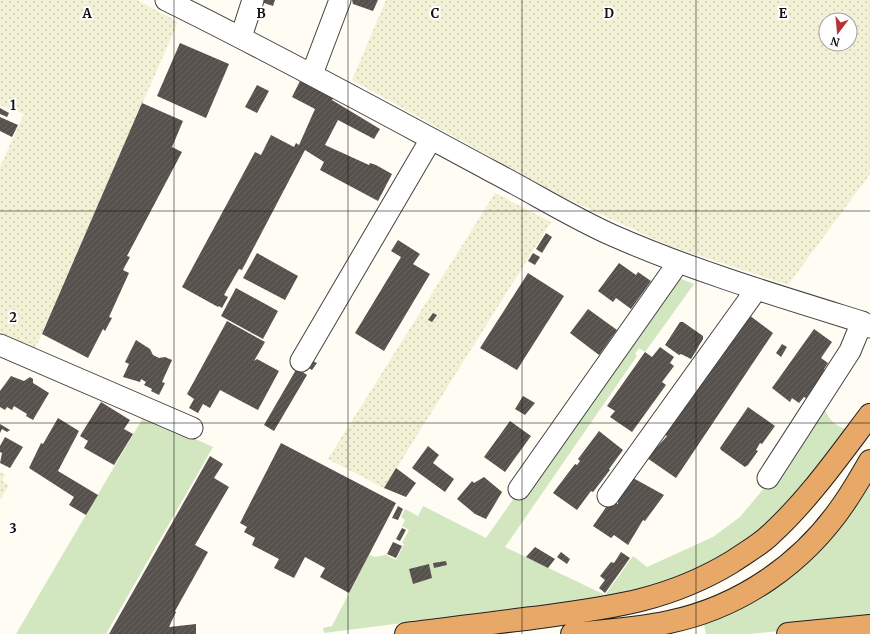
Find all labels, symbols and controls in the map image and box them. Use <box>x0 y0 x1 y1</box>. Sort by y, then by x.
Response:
text: A <box>81 5 92 22</box>
text: B <box>256 5 266 22</box>
text: C <box>431 5 440 22</box>
text: D <box>604 5 614 22</box>
text: E <box>779 5 788 22</box>
north arrow <box>818 12 858 52</box>
text: N <box>829 34 841 50</box>
text: 1 <box>10 97 16 114</box>
text: 2 <box>9 309 17 326</box>
text: 3 <box>9 520 17 537</box>

